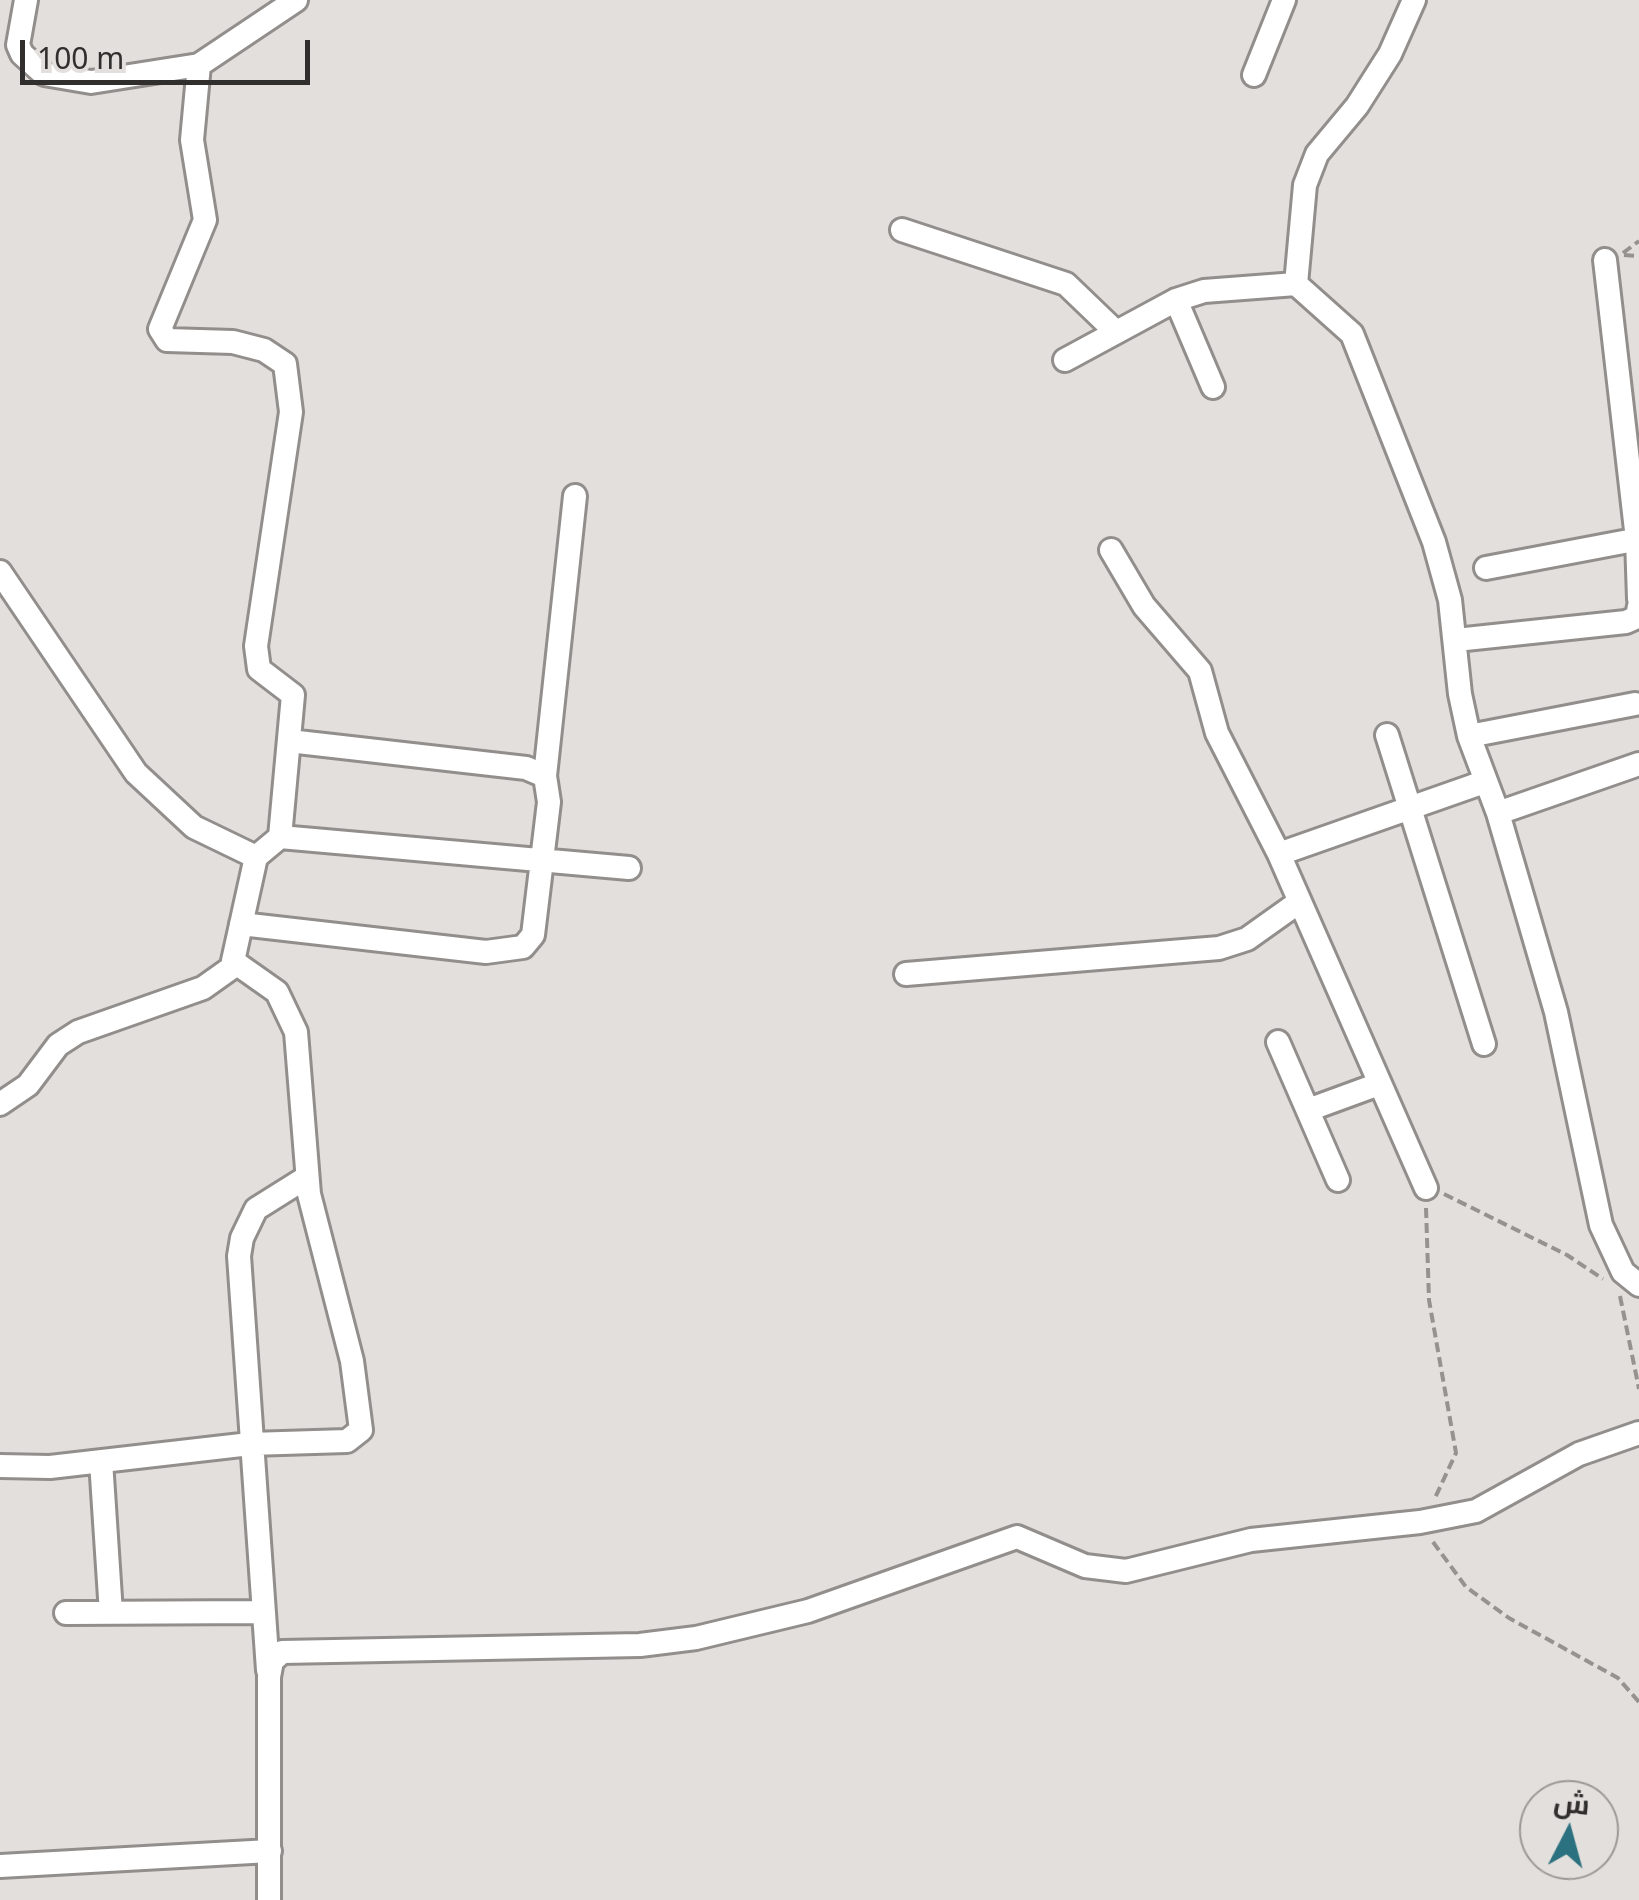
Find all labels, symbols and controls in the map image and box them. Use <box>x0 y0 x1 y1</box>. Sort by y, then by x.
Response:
scale bar <box>25 20 315 82</box>
text: 100 m <box>37 37 124 78</box>
north arrow <box>1519 1780 1619 1880</box>
text: ش <box>1552 1781 1592 1823</box>

